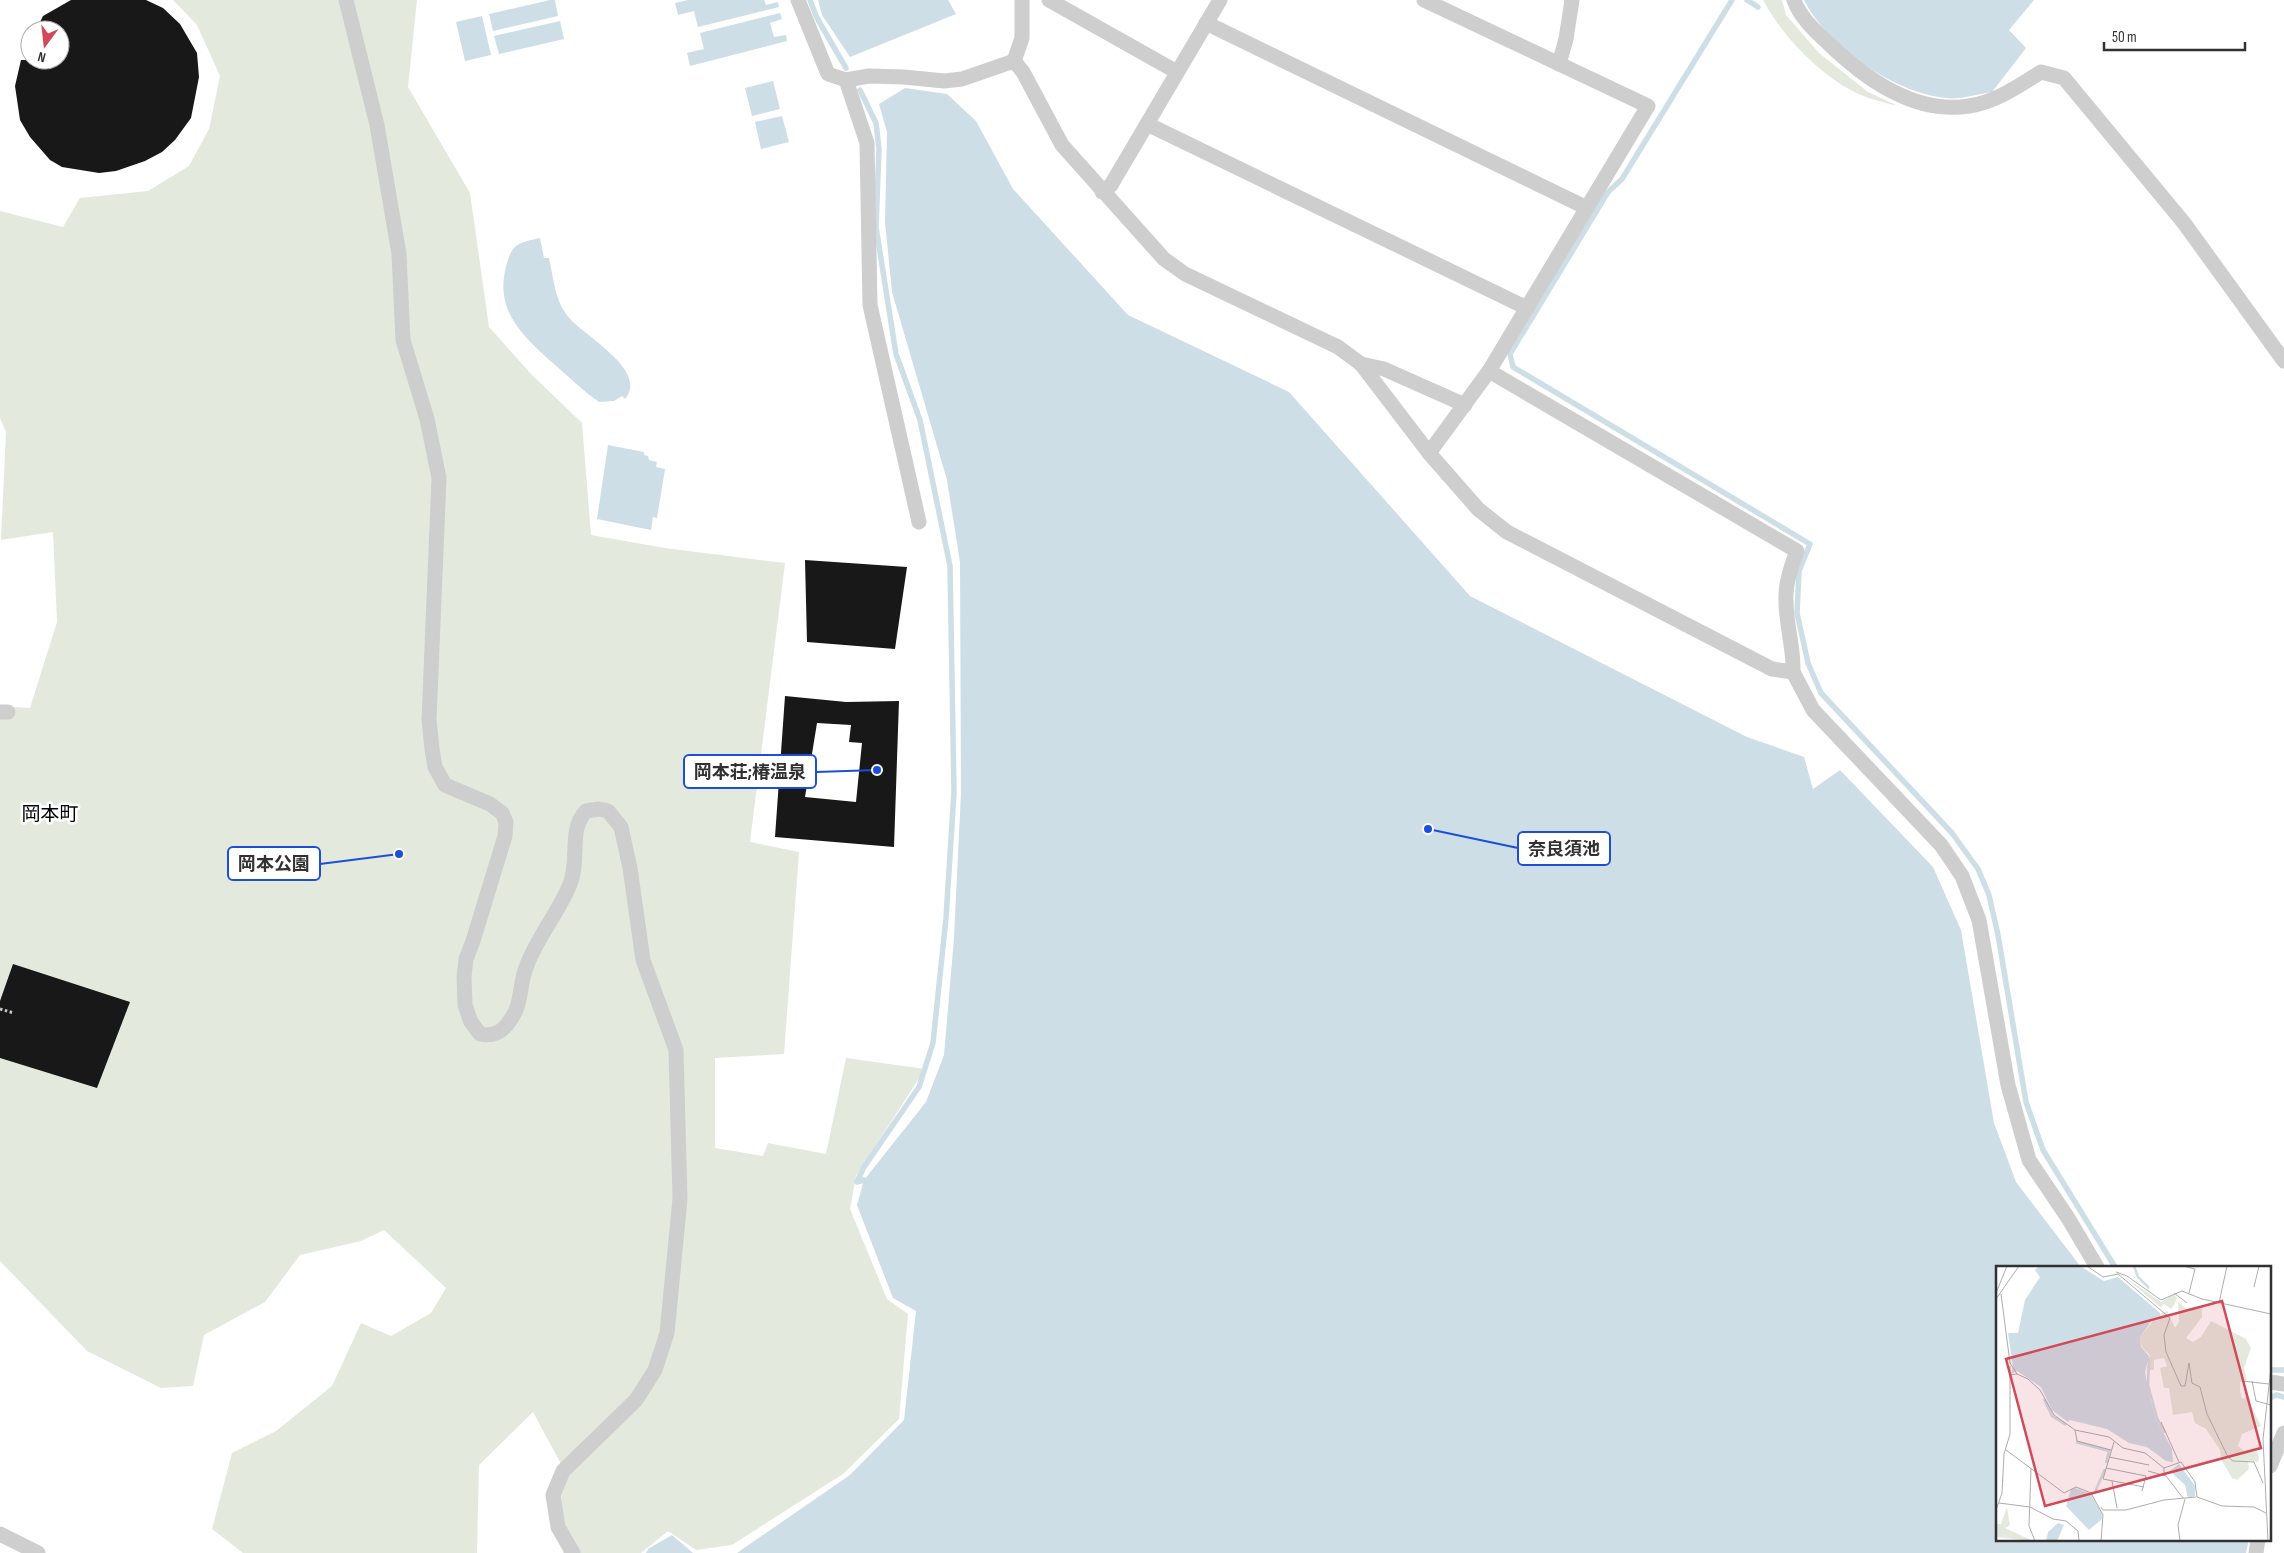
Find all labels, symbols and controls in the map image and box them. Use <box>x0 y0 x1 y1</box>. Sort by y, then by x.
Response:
north arrow <box>20 20 70 70</box>
scale bar <box>2104 20 2245 52</box>
text: 50 m <box>2112 28 2137 47</box>
text: N <box>36 48 48 66</box>
callout: 岡本荘;椿温泉 <box>684 755 816 788</box>
text: 岡本荘;椿温泉 <box>694 762 806 783</box>
district label: 岡本町 <box>21 803 79 826</box>
callout: 奈良須池 <box>1518 832 1610 865</box>
text: 奈良須池 <box>1528 839 1600 860</box>
callout: 岡本公園 <box>228 847 320 880</box>
text: 岡本公園 <box>238 854 310 875</box>
inset map <box>1996 1266 2272 1540</box>

